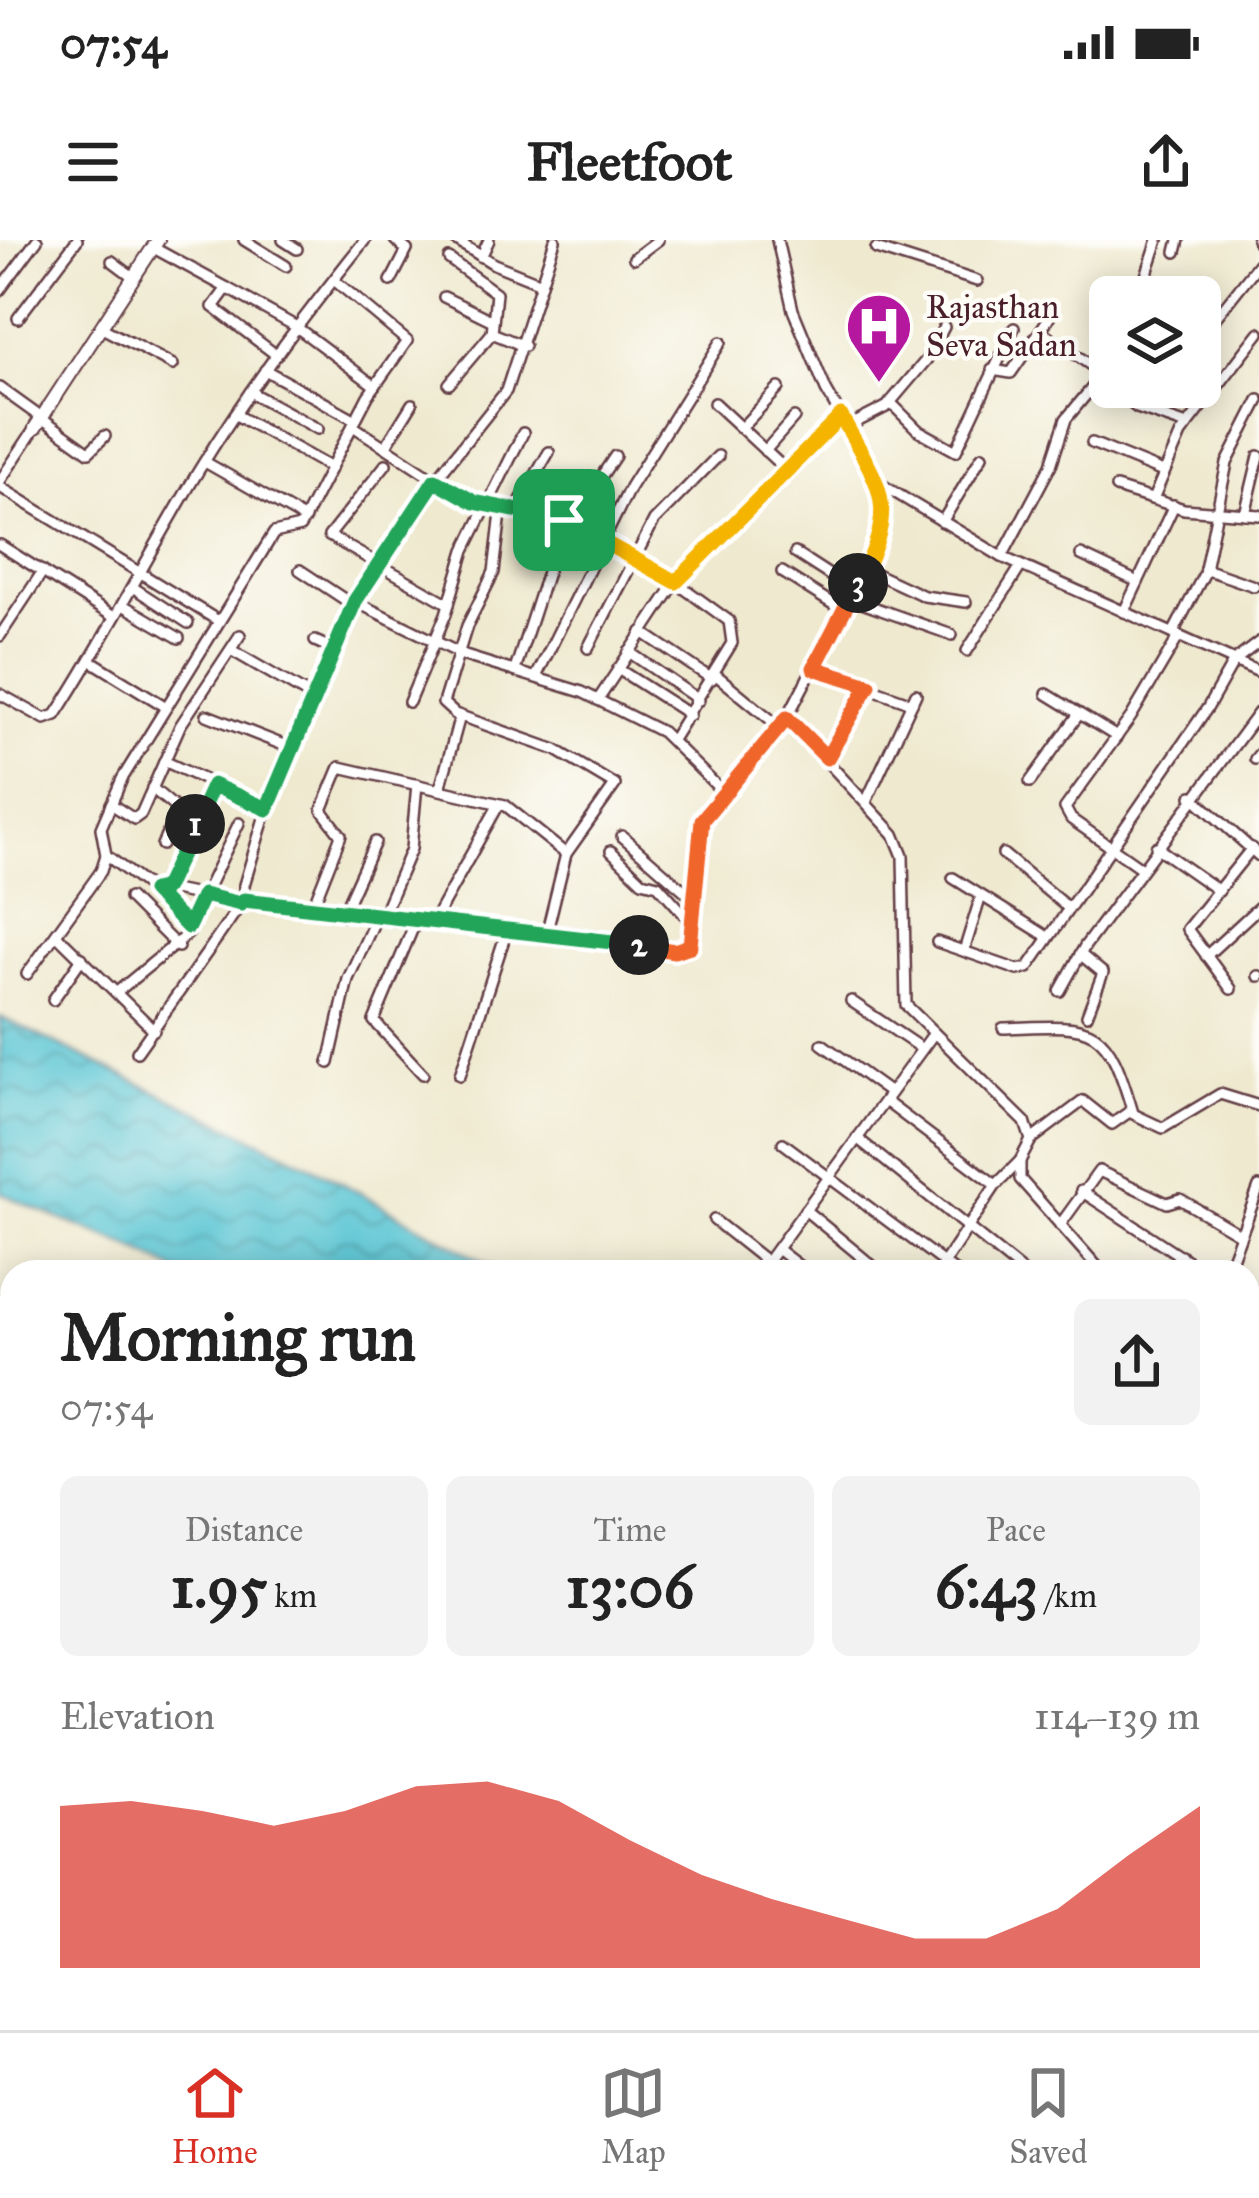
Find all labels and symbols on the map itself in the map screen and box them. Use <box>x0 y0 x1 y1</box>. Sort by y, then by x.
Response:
place label: Rajasthan Seva Sadan <box>926 287 1077 365</box>
hospital icon: Rajasthan Seva Sadan <box>844 291 914 385</box>
pin <box>513 469 615 571</box>
pin: 3 <box>828 553 888 613</box>
pin: 1 <box>165 794 225 854</box>
pin: 2 <box>609 915 669 975</box>

